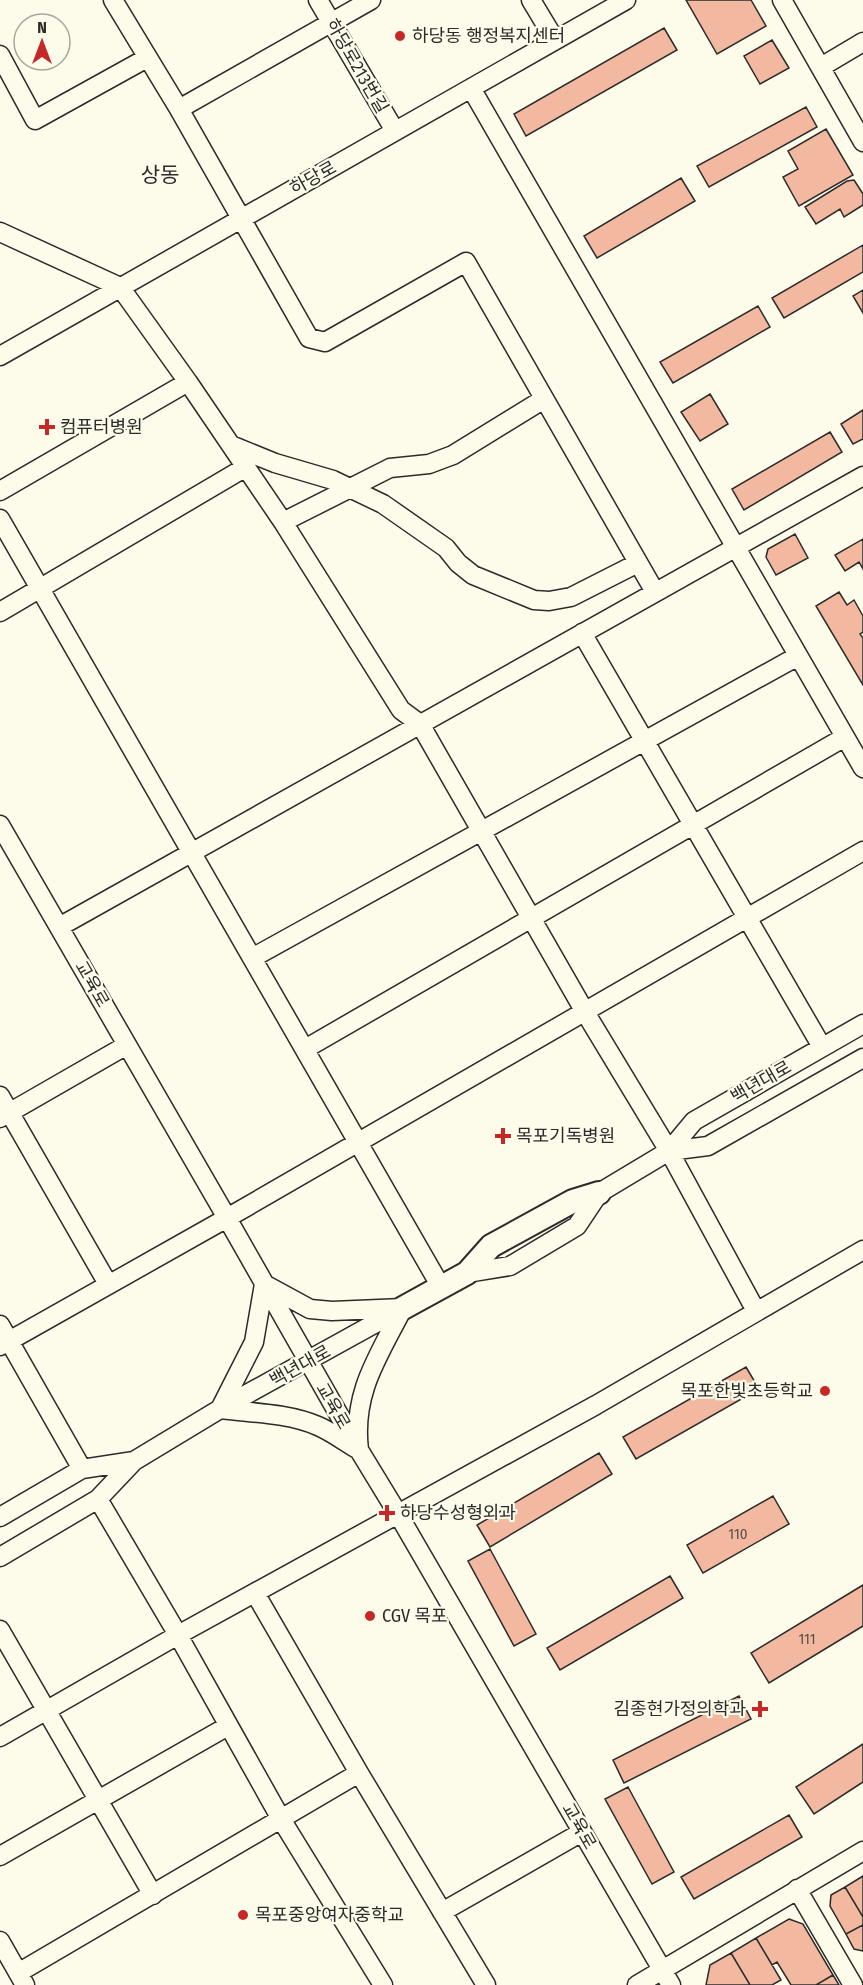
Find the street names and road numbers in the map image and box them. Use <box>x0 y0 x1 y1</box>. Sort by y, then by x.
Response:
street label: 하당로213번길 <box>321 15 393 117</box>
street label: 하당로 <box>286 156 340 200</box>
street label: 교육로 <box>70 957 114 1011</box>
street label: 백년대로 <box>727 1056 795 1108</box>
street label: 백년대로 <box>266 1340 334 1392</box>
street label: 교육로 <box>311 1379 355 1433</box>
street label: 교육로 <box>557 1799 601 1853</box>

